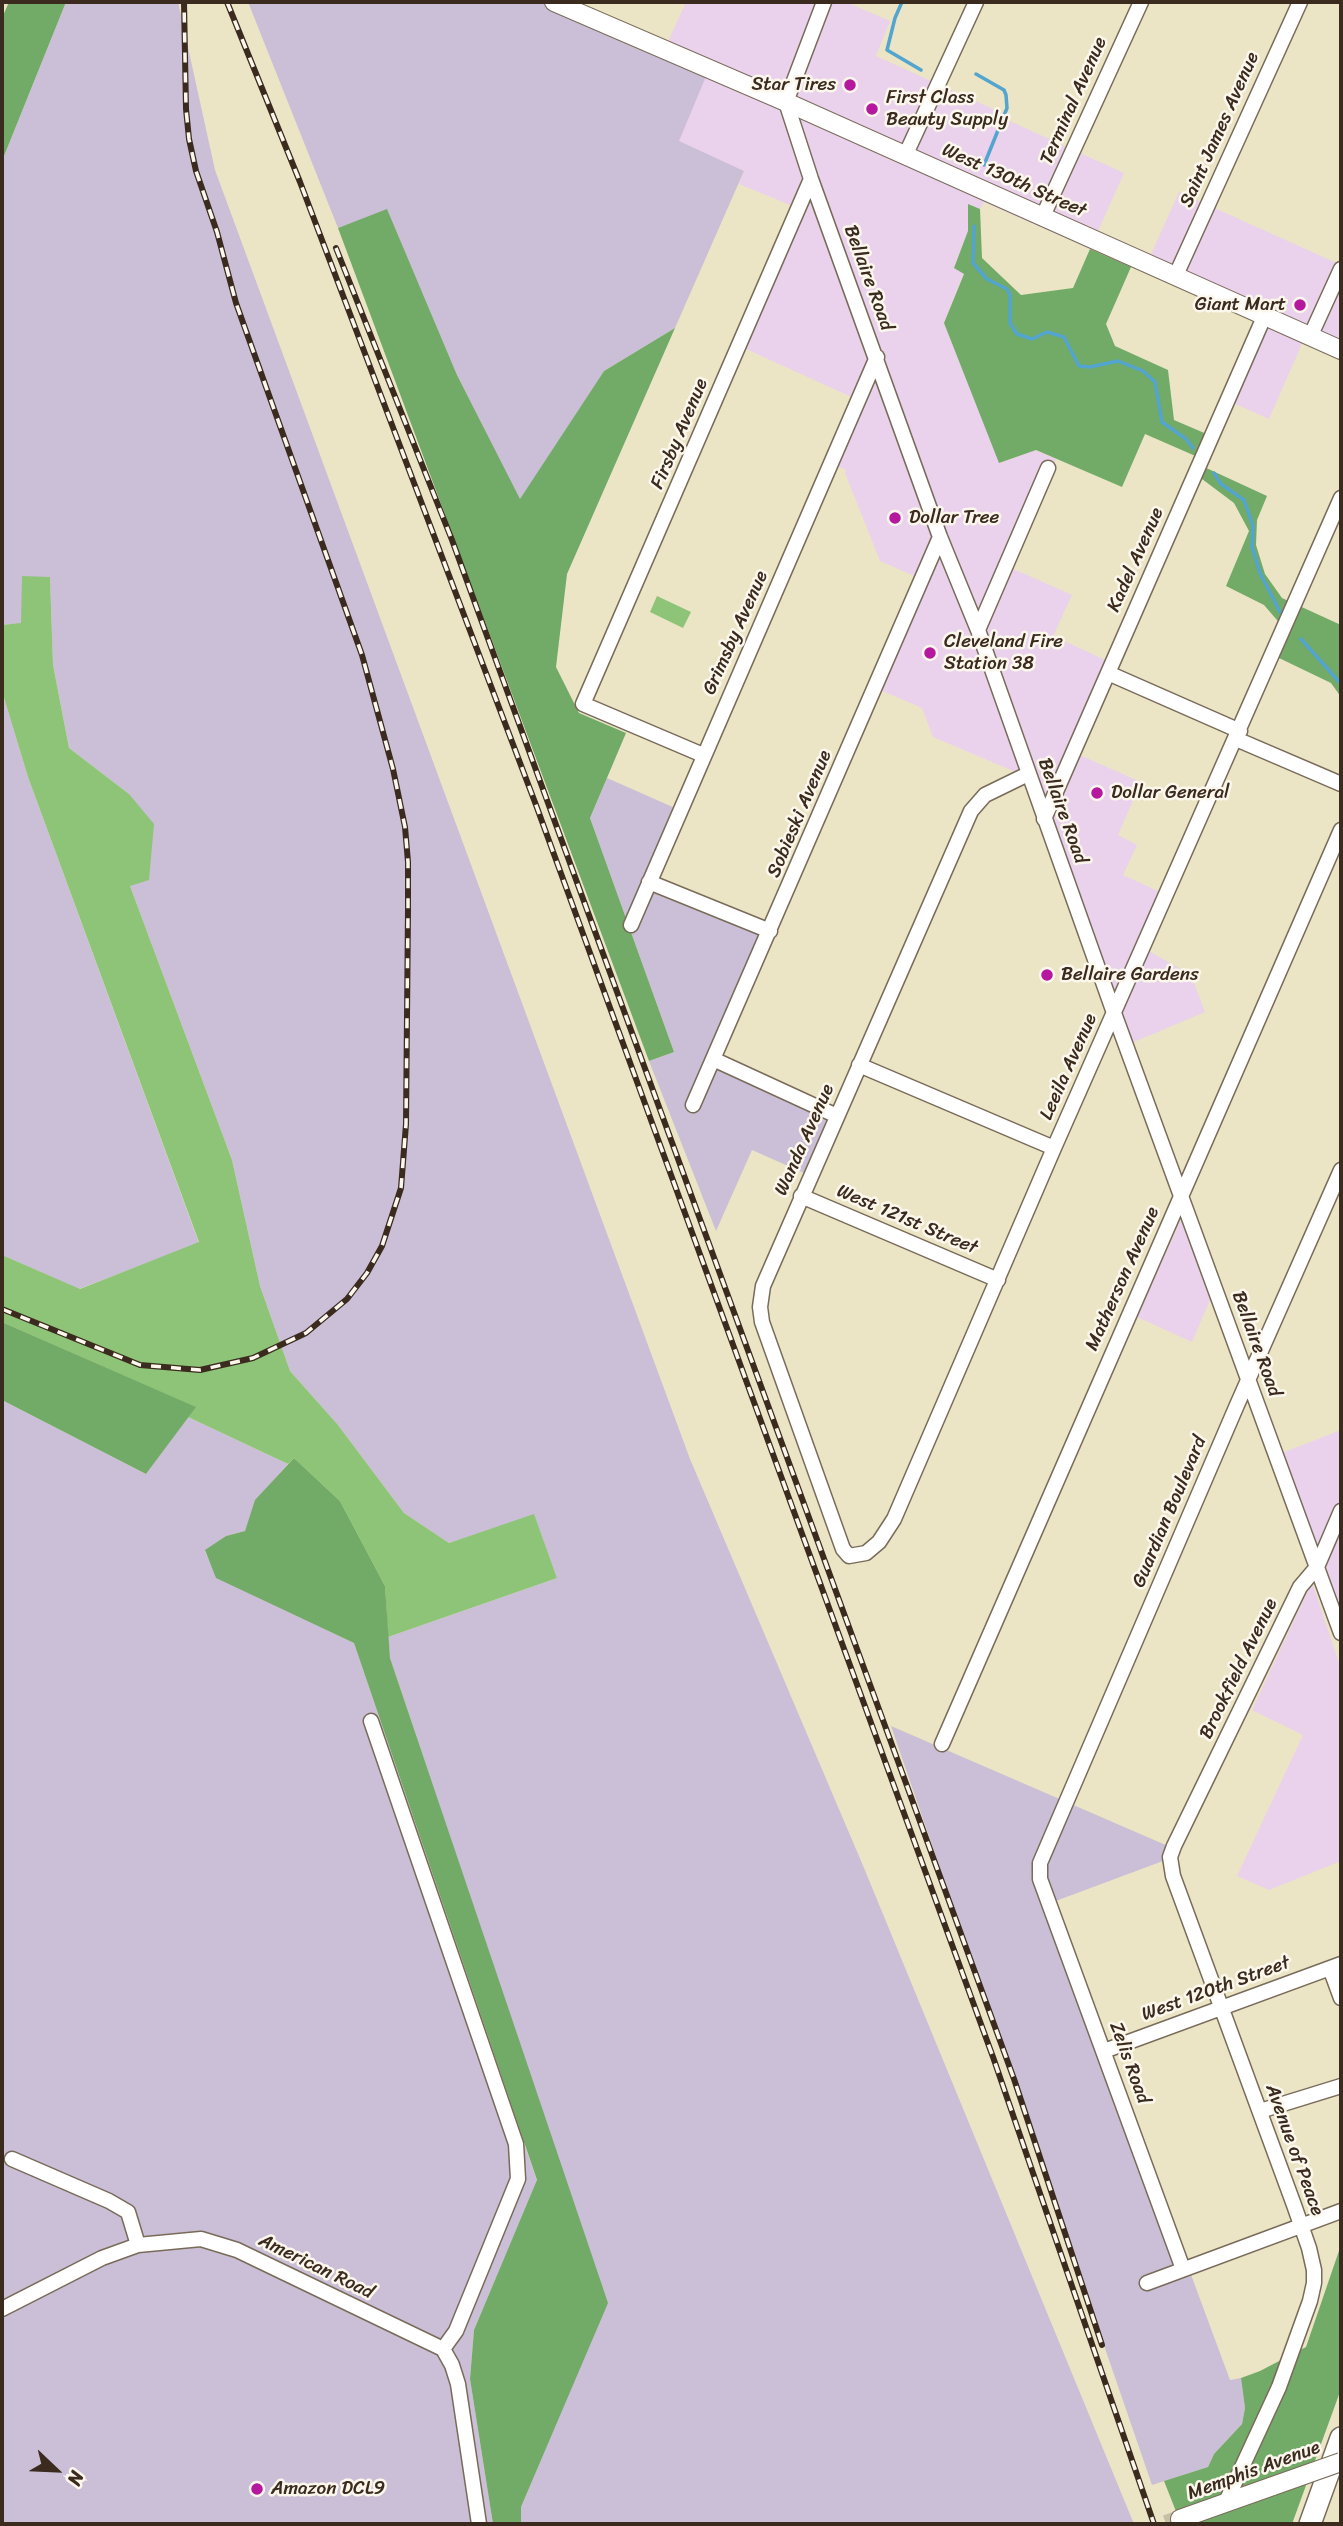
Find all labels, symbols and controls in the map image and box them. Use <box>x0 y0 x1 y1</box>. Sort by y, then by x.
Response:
street label: Terminal Avenue <box>1036 34 1112 168</box>
street label: Saint James Avenue <box>1176 49 1264 211</box>
place label: Star Tires <box>751 74 836 96</box>
marker: Star Tires <box>842 77 858 93</box>
place label: First Class Beauty Supply <box>886 87 1008 131</box>
marker: First Class Beauty Supply <box>864 101 880 117</box>
street label: West 130th Street <box>938 139 1090 223</box>
street label: Bellaire Road <box>838 222 898 334</box>
place label: Giant Mart <box>1195 294 1286 316</box>
marker: Giant Mart <box>1292 297 1308 313</box>
street label: Firsby Avenue <box>647 375 713 493</box>
street label: Kadel Avenue <box>1103 504 1169 616</box>
place label: Dollar Tree <box>909 507 999 529</box>
marker: Dollar Tree <box>887 510 903 526</box>
street label: Grimsby Avenue <box>699 568 773 698</box>
place label: Cleveland Fire Station 38 <box>944 631 1063 675</box>
marker: Cleveland Fire Station 38 <box>922 645 938 661</box>
street label: Sobieski Avenue <box>763 747 837 881</box>
street label: Bellaire Road <box>1032 755 1092 867</box>
place label: Dollar General <box>1111 782 1229 804</box>
marker: Dollar General <box>1089 785 1105 801</box>
place label: Bellaire Gardens <box>1061 964 1199 986</box>
marker: Bellaire Gardens <box>1039 967 1055 983</box>
street label: Leeila Avenue <box>1035 1010 1103 1124</box>
street label: Wanda Avenue <box>770 1081 840 1199</box>
street label: West 121st Street <box>833 1180 981 1260</box>
street label: Matherson Avenue <box>1081 1204 1165 1354</box>
street label: Bellaire Road <box>1226 1288 1286 1400</box>
street label: Guardian Boulevard <box>1128 1433 1212 1591</box>
street label: Brookfield Avenue <box>1195 1595 1283 1743</box>
street label: West 120th Street <box>1139 1952 1293 2026</box>
street label: Zelis Road <box>1104 2019 1154 2107</box>
street label: Avenue of Peace <box>1260 2081 1328 2219</box>
street label: American Road <box>255 2229 377 2305</box>
north arrow <box>21 2435 91 2505</box>
street label: Memphis Avenue <box>1185 2436 1323 2506</box>
text: N <box>58 2466 94 2491</box>
place label: Amazon DCL9 <box>271 2478 385 2500</box>
marker: Amazon DCL9 <box>249 2481 265 2497</box>

